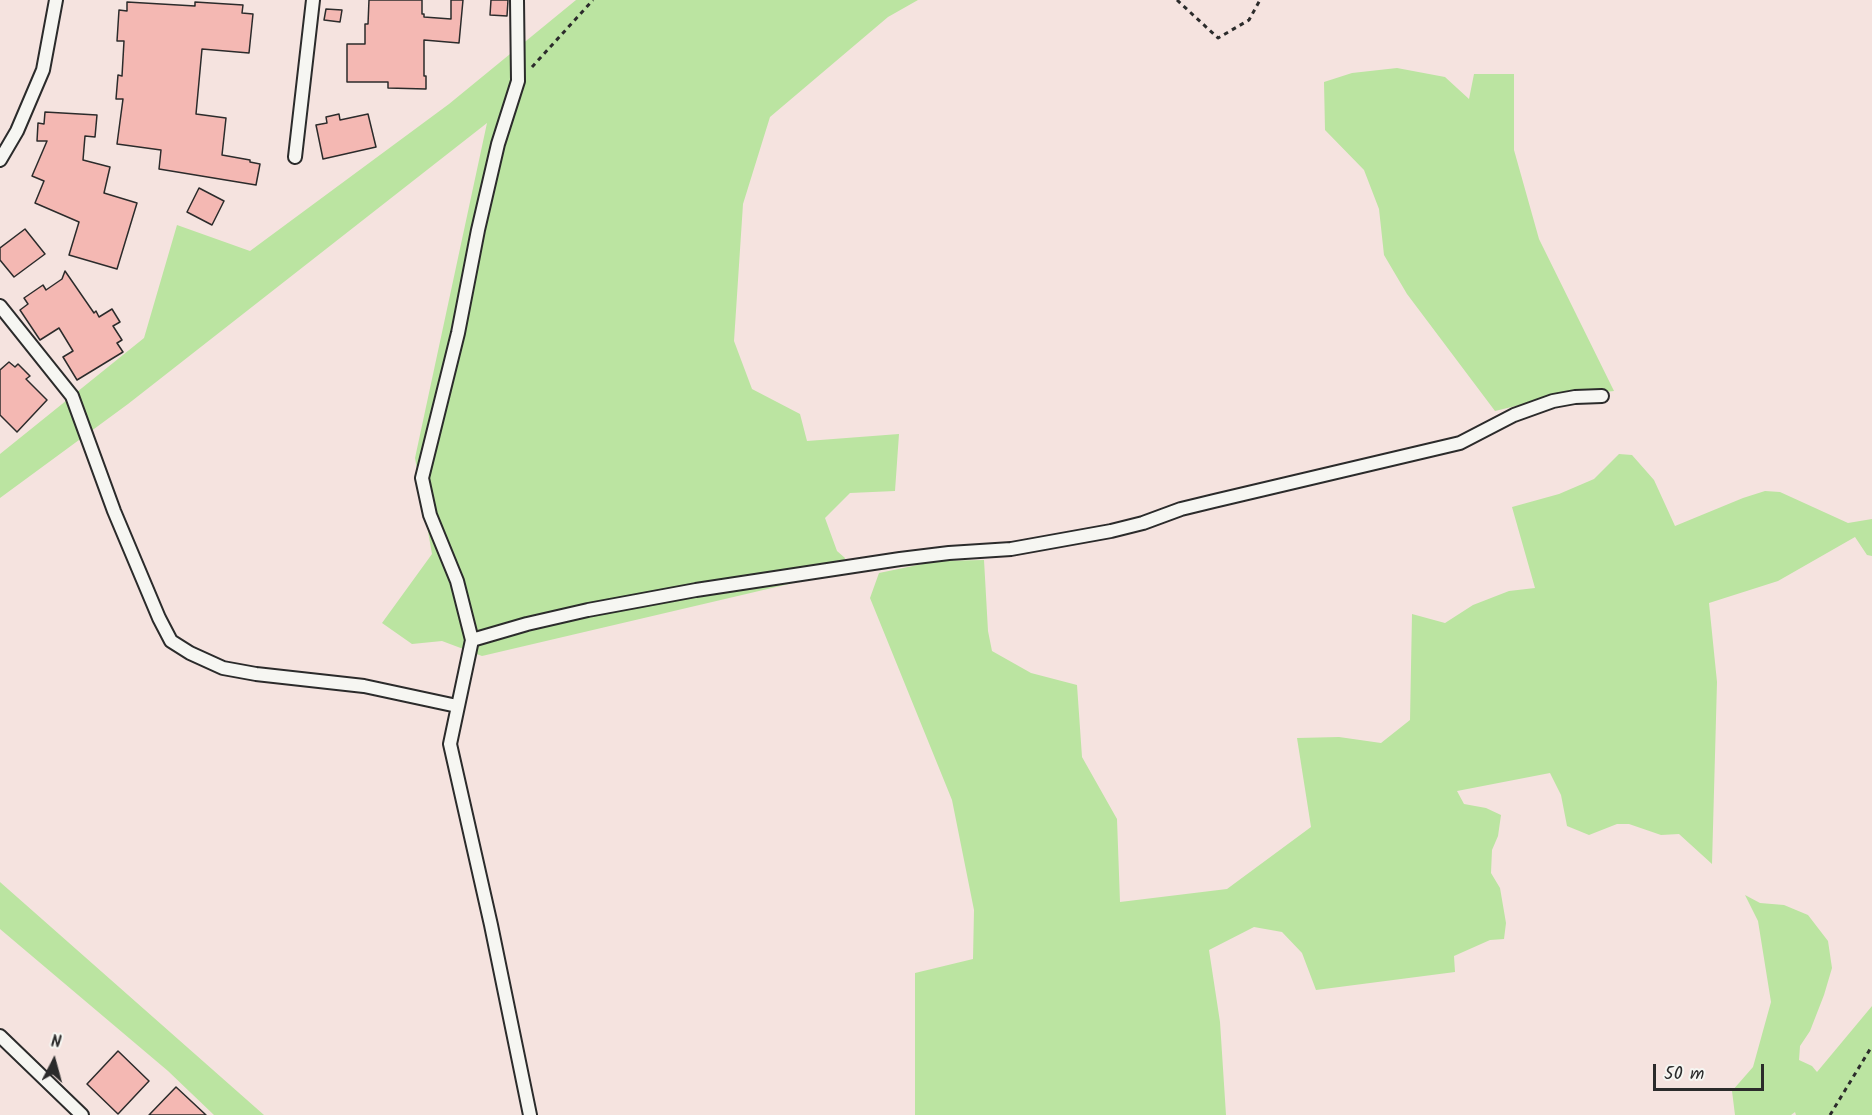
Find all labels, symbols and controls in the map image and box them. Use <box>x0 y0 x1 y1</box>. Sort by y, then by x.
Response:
text: N <box>50 1030 62 1056</box>
north arrow <box>24 1031 84 1091</box>
scale bar <box>1656 1052 1767 1090</box>
text: 50 m <box>1664 1060 1704 1089</box>

